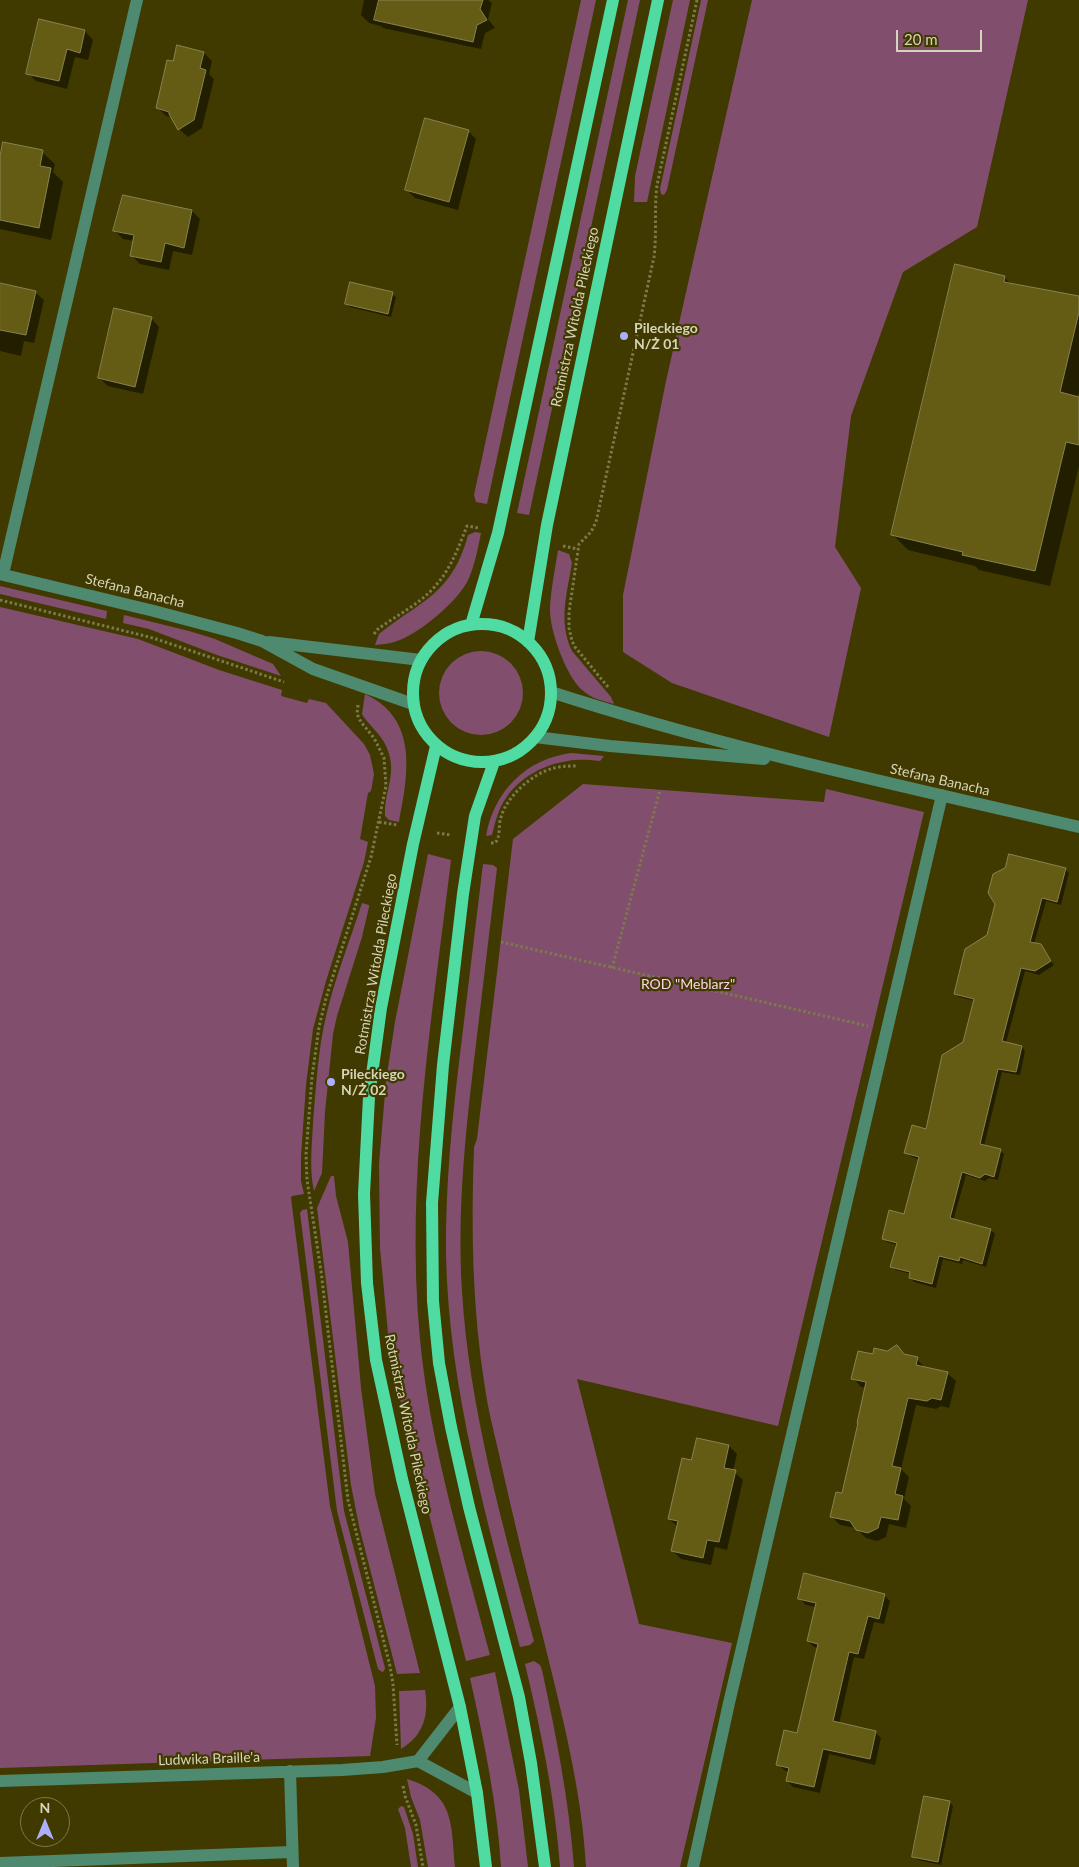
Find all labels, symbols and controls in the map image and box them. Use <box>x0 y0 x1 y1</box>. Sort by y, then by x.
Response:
scale bar <box>899 20 985 52</box>
text: 20 m <box>904 30 938 48</box>
street label: Rotmistrza Witolda Pileckiego <box>548 225 602 409</box>
place label: Pileckiego N/Ż 01 <box>634 320 698 352</box>
marker: Pileckiego N/Ż 01 <box>618 330 630 342</box>
street label: Stefana Banacha <box>84 571 186 611</box>
street label: Stefana Banacha <box>888 760 992 800</box>
street label: Rotmistrza Witolda Pileckiego <box>352 872 400 1056</box>
park label: ROD "Meblarz" <box>641 976 735 992</box>
place label: Pileckiego N/Ż 02 <box>341 1066 405 1098</box>
marker: Pileckiego N/Ż 02 <box>325 1076 337 1088</box>
street label: Rotmistrza Witolda Pileckiego <box>381 1332 435 1516</box>
street label: Ludwika Braille'a <box>158 1749 260 1769</box>
north arrow <box>20 1797 70 1847</box>
text: N <box>40 1799 50 1816</box>

